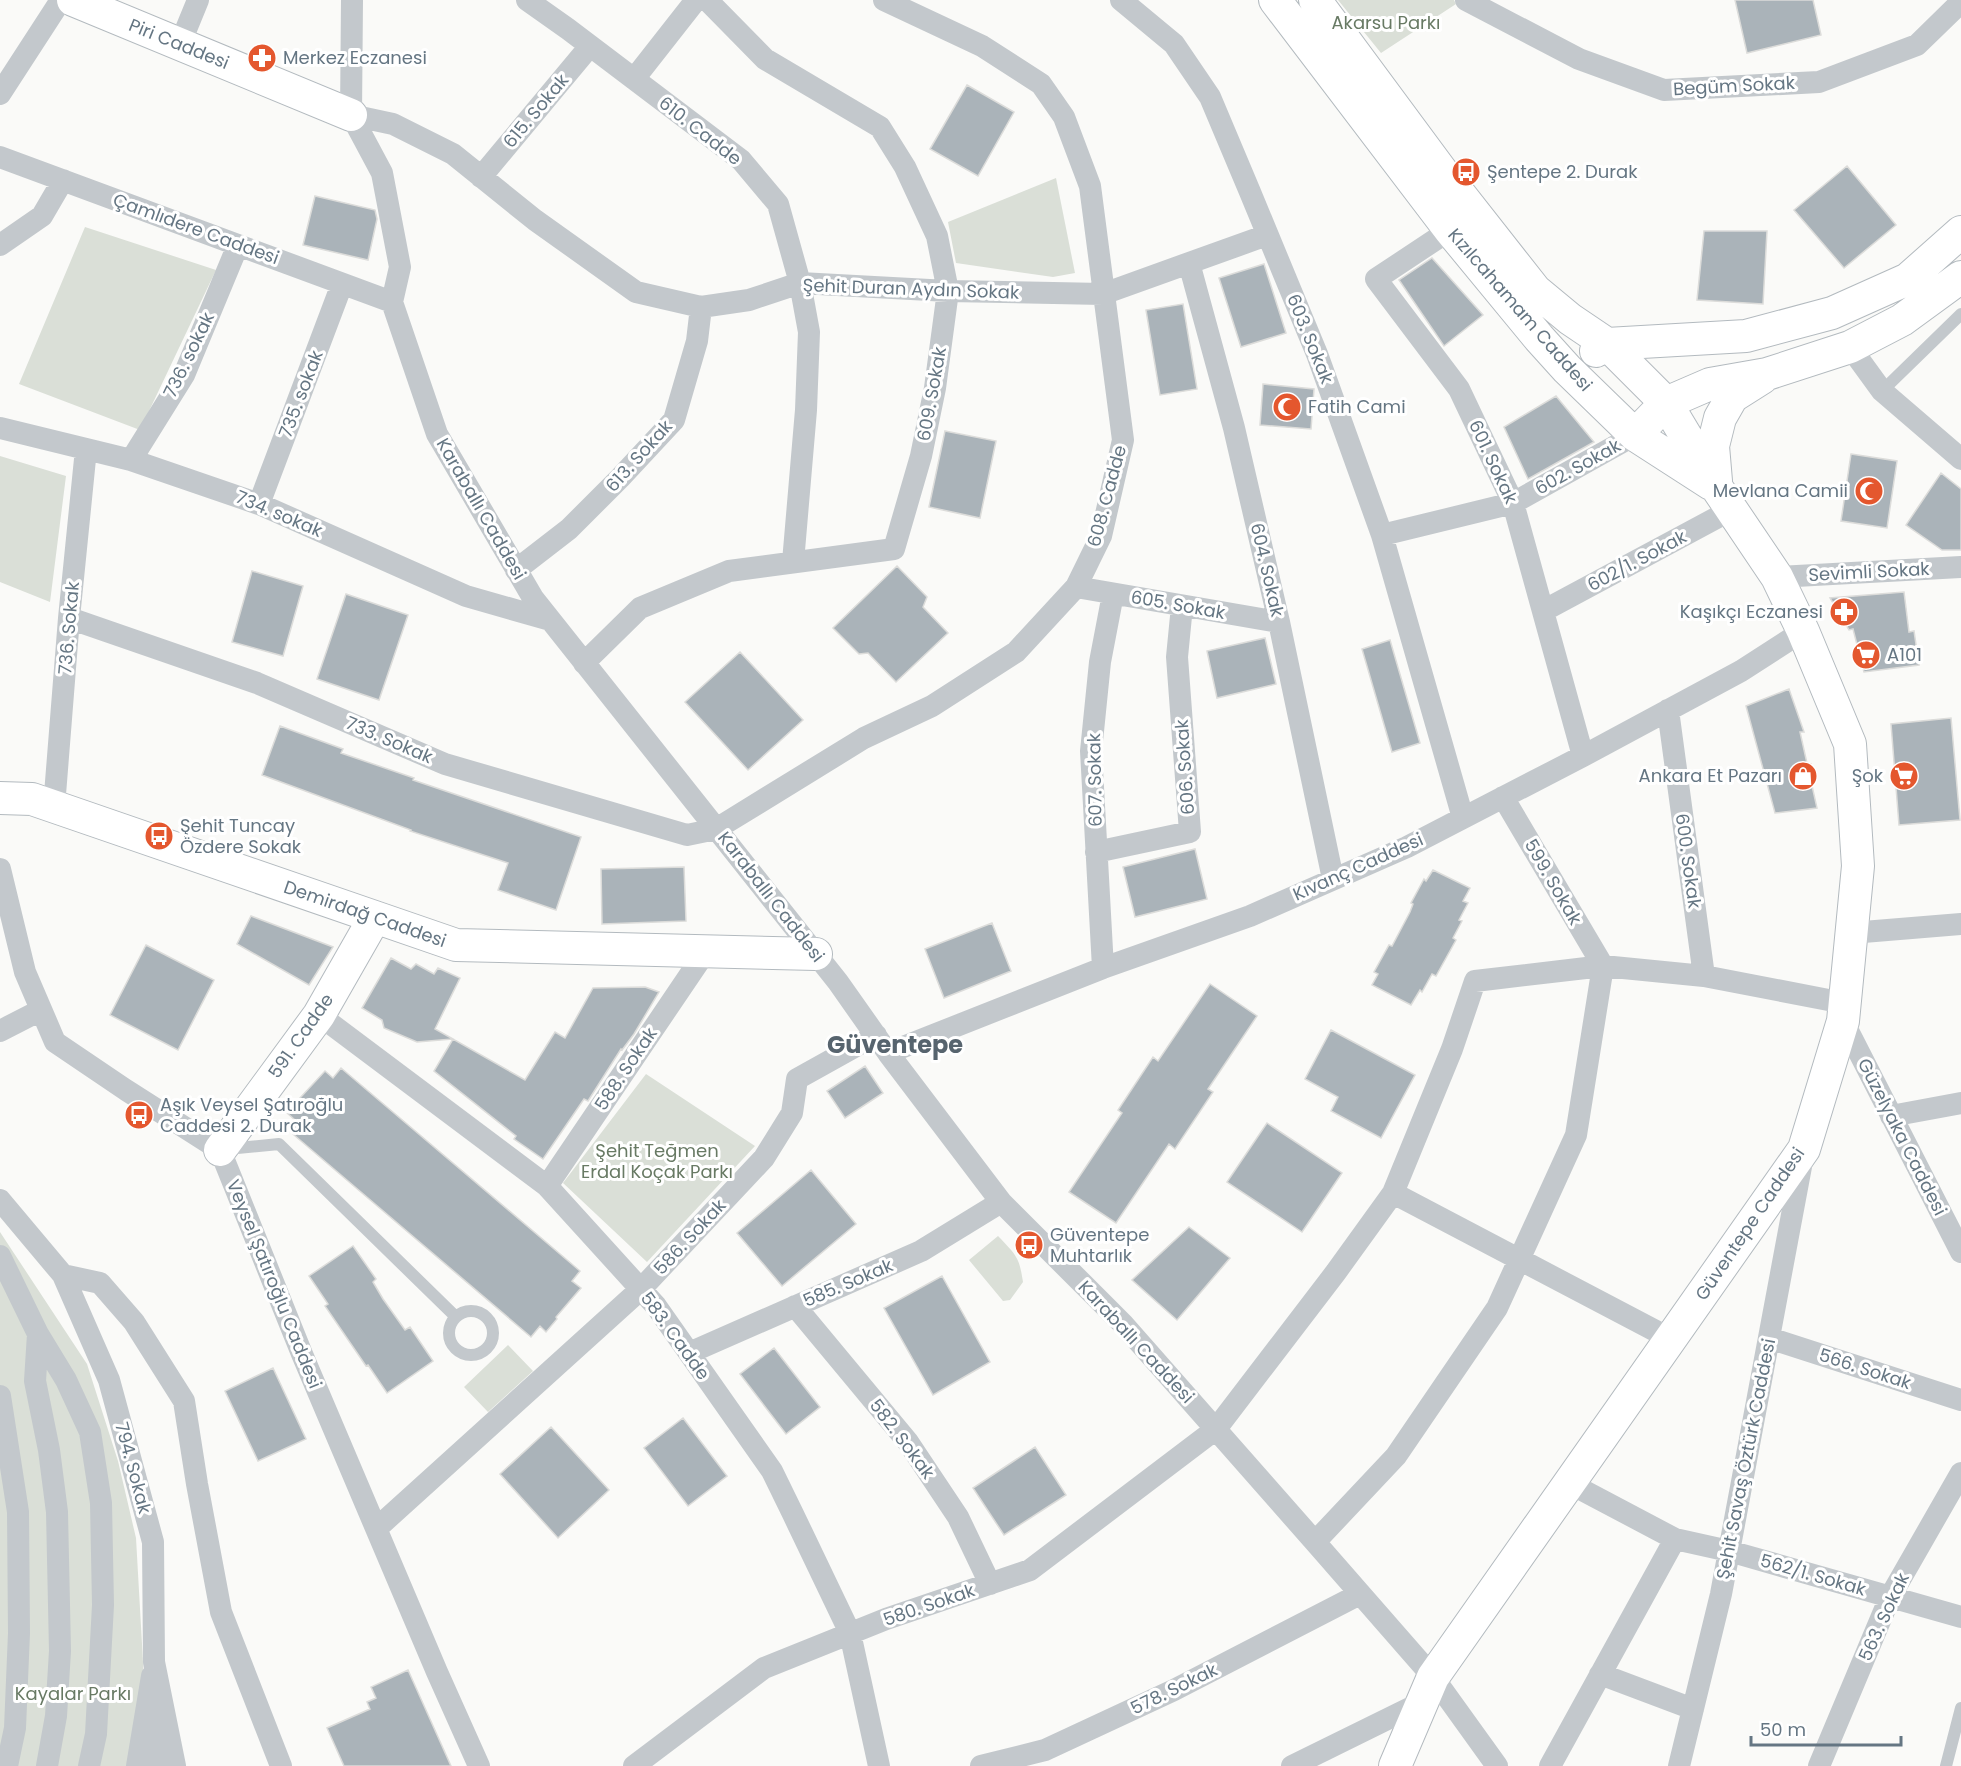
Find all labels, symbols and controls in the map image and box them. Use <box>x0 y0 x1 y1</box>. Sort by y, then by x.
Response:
park label: Akarsu Parkı <box>1331 10 1441 35</box>
street label: Piri Caddesi <box>125 12 233 75</box>
pharmacy icon: Merkez Eczanesi <box>246 42 278 74</box>
place label: Merkez Eczanesi <box>283 45 427 70</box>
street label: 615. Sokak <box>497 68 575 153</box>
street label: Begüm Sokak <box>1672 70 1796 101</box>
street label: 610. Cadde <box>654 90 747 171</box>
bus stop icon: Şentepe 2. Durak <box>1450 156 1482 188</box>
place label: Şentepe 2. Durak <box>1487 159 1638 184</box>
street label: Çamlıdere Caddesi <box>110 187 283 270</box>
street label: Kızılcahamam Caddesi <box>1443 223 1598 397</box>
street label: Şehit Duran Aydın Sokak <box>802 272 1020 305</box>
street label: 603. Sokak <box>1281 290 1340 388</box>
street label: 736. sokak <box>157 307 220 402</box>
street label: 609. Sokak <box>911 344 952 443</box>
street label: 735. sokak <box>272 346 329 441</box>
mosque icon: Fatih Cami <box>1271 391 1303 423</box>
place label: Fatih Cami <box>1308 394 1406 419</box>
street label: 613. Sokak <box>600 414 678 497</box>
street label: 601. Sokak <box>1463 416 1524 508</box>
street label: 602. Sokak <box>1530 432 1626 500</box>
street label: Karaballı Caddesi <box>431 433 532 584</box>
street label: 608. Cadde <box>1081 442 1132 549</box>
mosque icon: Mevlana Camii <box>1853 475 1885 507</box>
place label: Mevlana Camii <box>1713 478 1848 503</box>
street label: 734. sokak <box>232 484 327 543</box>
street label: 604. Sokak <box>1245 521 1291 620</box>
street label: 602/1. Sokak <box>1583 524 1691 597</box>
street label: Sevimli Sokak <box>1808 556 1931 587</box>
street label: 736. Sokak <box>52 580 85 675</box>
street label: 605. Sokak <box>1129 584 1228 625</box>
pharmacy icon: Kaşıkçı Eczanesi <box>1828 596 1860 628</box>
place label: Kaşıkçı Eczanesi <box>1680 599 1823 624</box>
supermarket icon: A101 <box>1850 639 1882 671</box>
place label: A101 <box>1887 642 1922 667</box>
street label: 733. Sokak <box>342 710 437 769</box>
street label: 606. Sokak <box>1169 718 1200 816</box>
street label: 607. Sokak <box>1081 732 1108 827</box>
shop icon: Ankara Et Pazarı <box>1787 760 1819 792</box>
supermarket icon: Şok <box>1888 760 1920 792</box>
place label: Ankara Et Pazarı <box>1639 763 1782 788</box>
place label: Şok <box>1852 763 1884 788</box>
street label: 600. Sokak <box>1669 812 1708 911</box>
place label: Şehit Tuncay Özdere Sokak <box>180 813 302 859</box>
bus stop icon: Şehit Tuncay Özdere Sokak <box>143 820 175 852</box>
street label: Karaballı Caddesi <box>712 826 830 967</box>
street label: Kıvanç Caddesi <box>1289 827 1427 906</box>
street label: 599. Sokak <box>1519 834 1588 930</box>
street label: Demirdağ Caddesi <box>281 874 450 953</box>
street label: 591. Cadde <box>262 988 339 1083</box>
street label: 588. Sokak <box>589 1022 663 1115</box>
district label: Güventepe <box>827 1028 963 1061</box>
street label: Güzelyaka Caddesi <box>1852 1054 1953 1220</box>
place label: Aşık Veysel Şatıroğlu Caddesi 2. Durak <box>160 1092 343 1138</box>
bus stop icon: Aşık Veysel Şatıroğlu Caddesi 2. Durak <box>123 1099 155 1131</box>
park label: Şehit Teğmen Erdal Koçak Parkı <box>581 1138 733 1184</box>
street label: Güventepe Caddesi <box>1689 1142 1810 1305</box>
street label: Veysel Şatıroğlu Caddesi <box>221 1176 328 1392</box>
street label: 586. Sokak <box>648 1193 732 1280</box>
place label: Güventepe Muhtarlık <box>1050 1222 1149 1268</box>
bus stop icon: Güventepe Muhtarlık <box>1013 1229 1045 1261</box>
street label: 585. Sokak <box>799 1252 897 1313</box>
street label: Karaballı Caddesi <box>1073 1275 1200 1409</box>
street label: 583. Cadde <box>635 1287 716 1385</box>
street label: Şehit Savaş Öztürk Caddesi <box>1710 1336 1781 1581</box>
street label: 566. Sokak <box>1816 1342 1915 1395</box>
street label: 582. Sokak <box>864 1393 941 1484</box>
street label: 794. Sokak <box>109 1419 158 1517</box>
street label: 562/1. Sokak <box>1757 1548 1870 1602</box>
street label: 563. Sokak <box>1852 1568 1915 1665</box>
street label: 580. Sokak <box>880 1577 979 1632</box>
street label: 578. Sokak <box>1126 1656 1222 1720</box>
park label: Kayalar Parkı <box>15 1681 131 1706</box>
scale bar <box>1751 1709 1901 1747</box>
text: 50 m <box>1760 1717 1806 1742</box>

